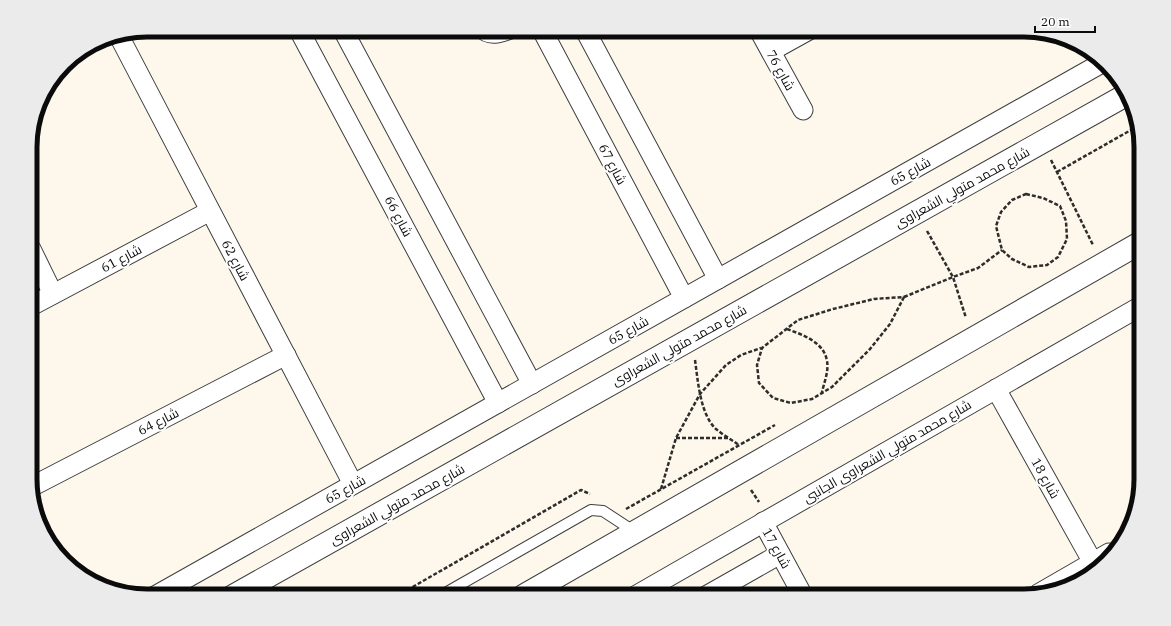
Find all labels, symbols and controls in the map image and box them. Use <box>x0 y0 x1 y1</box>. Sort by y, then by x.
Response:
scale bar <box>1035 8 1095 34</box>
text: 20 m <box>1041 14 1070 29</box>
street label: شارع 76 <box>763 47 799 94</box>
street label: شارع 67 <box>595 141 630 188</box>
street label: شارع محمد متولي الشعراوى <box>892 143 1034 233</box>
street label: شارع 65 <box>887 153 934 189</box>
street label: شارع 66 <box>381 193 416 240</box>
street label: شارع 62 <box>218 237 253 284</box>
street label: شارع 61 <box>98 241 145 276</box>
street label: شارع محمد متولي الشعراوى <box>609 301 751 391</box>
street label: شارع 65 <box>605 312 652 348</box>
street label: شارع محمد متولي الشعراوى الجانبى <box>800 396 975 508</box>
street label: شارع 64 <box>135 404 182 439</box>
street label: شارع 18 <box>1028 455 1064 502</box>
street label: شارع محمد متولي الشعراوى <box>327 460 469 550</box>
street label: شارع 65 <box>322 471 369 507</box>
street label: شارع 17 <box>759 525 795 572</box>

